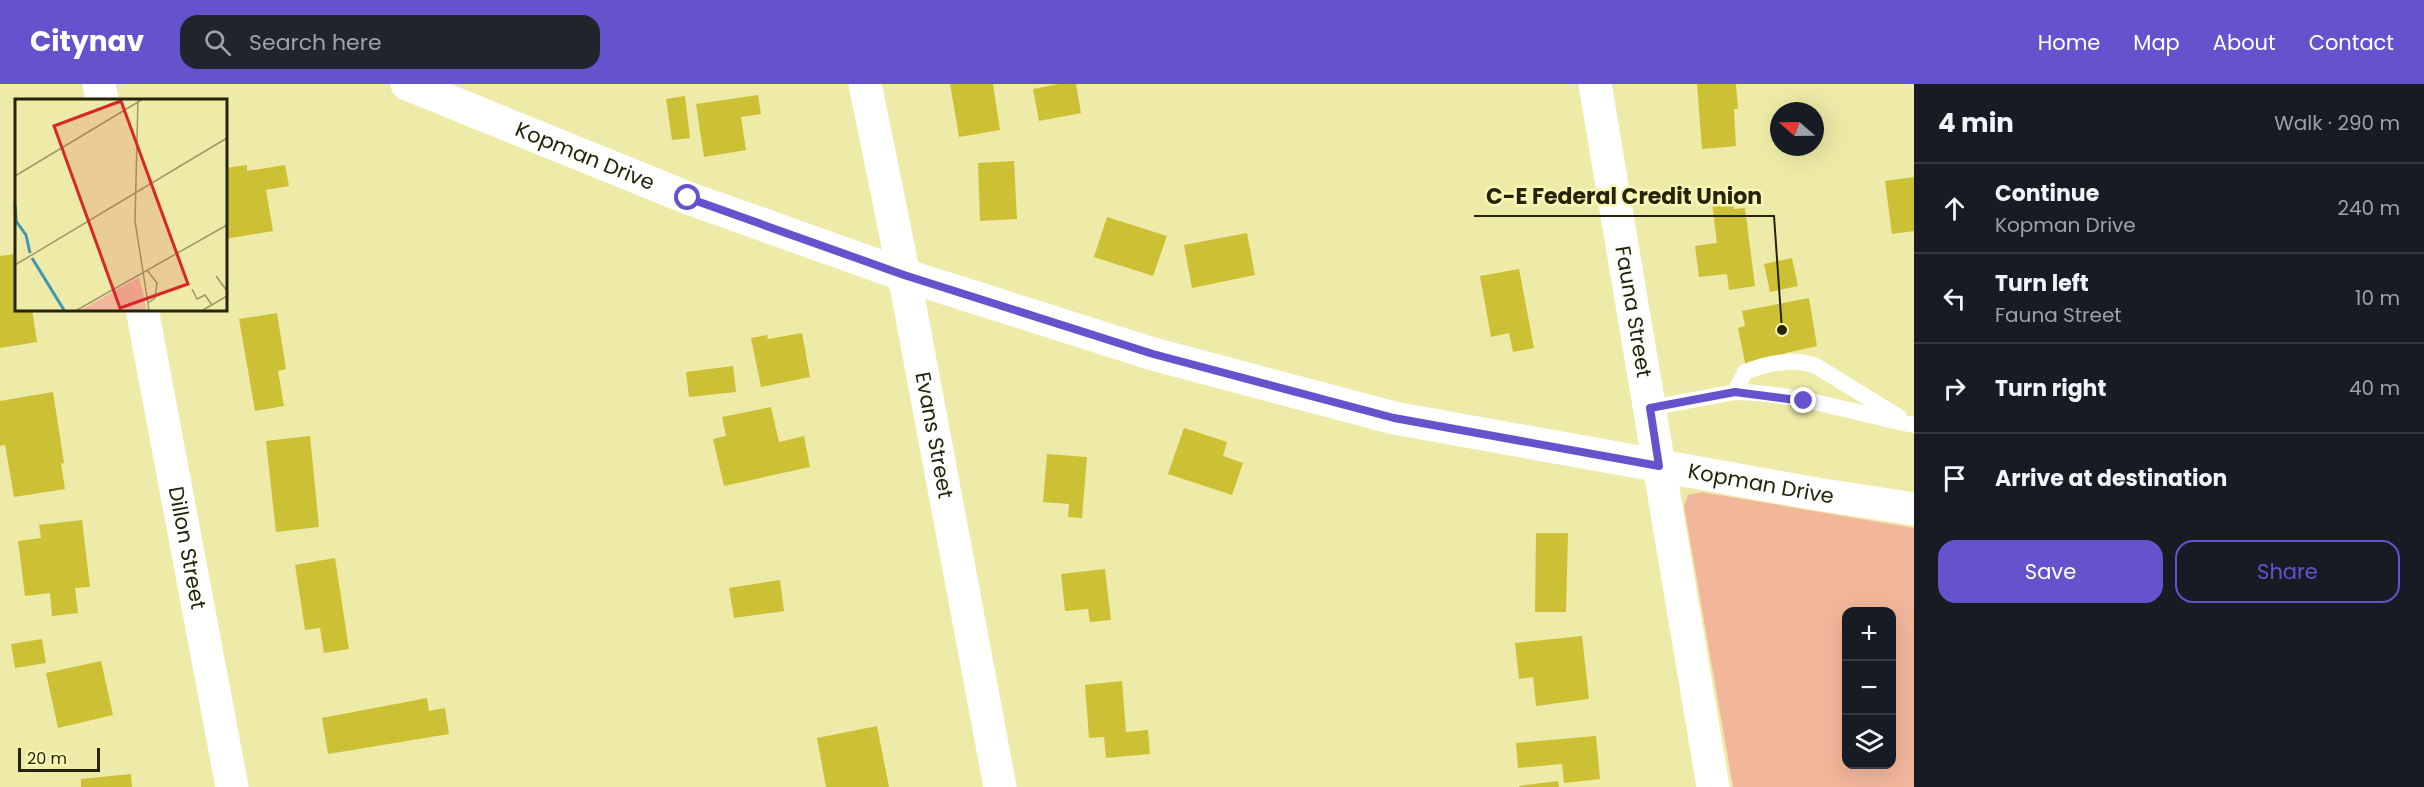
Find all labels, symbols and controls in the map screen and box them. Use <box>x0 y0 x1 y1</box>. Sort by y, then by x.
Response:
search box <box>180 15 600 69</box>
text: Citynav <box>30 22 144 61</box>
icon: search <box>201 26 234 59</box>
text: Search here <box>249 27 382 58</box>
text: Home <box>2038 28 2100 57</box>
text: Map <box>2133 28 2180 57</box>
text: About <box>2213 28 2276 57</box>
text: Contact <box>2309 28 2394 57</box>
inset map <box>15 99 226 310</box>
north arrow <box>1770 102 1824 156</box>
text: 4 min <box>1938 105 2014 141</box>
text: Walk · 290 m <box>2274 109 2400 137</box>
street label: Kopman Drive <box>511 114 659 197</box>
callout: C-E Federal Credit Union <box>1474 176 1774 216</box>
text: Continue <box>1995 178 2099 209</box>
text: C-E Federal Credit Union <box>1486 181 1762 212</box>
route start <box>674 184 700 210</box>
icon: ahead <box>1938 192 1971 225</box>
text: 240 m <box>2337 194 2400 222</box>
text: Kopman Drive <box>1995 211 2136 239</box>
street label: Fauna Street <box>1608 244 1659 380</box>
text: Turn left <box>1995 268 2089 299</box>
icon: left <box>1938 282 1971 315</box>
text: 10 m <box>2355 284 2400 312</box>
text: Fauna Street <box>1995 301 2122 329</box>
street label: Evans Street <box>908 369 961 501</box>
icon: right <box>1938 372 1971 405</box>
text: Turn right <box>1995 373 2106 404</box>
text: 40 m <box>2349 374 2400 402</box>
route end <box>1790 387 1816 413</box>
street label: Kopman Drive <box>1686 456 1836 510</box>
icon: arrive <box>1938 462 1971 495</box>
text: Arrive at destination <box>1995 463 2227 494</box>
street label: Dillon Street <box>162 484 213 612</box>
button: Save <box>1938 540 2163 603</box>
button: Share <box>2175 540 2400 603</box>
map controls <box>1842 607 1896 769</box>
button: + <box>1842 607 1896 661</box>
button: − <box>1842 661 1896 715</box>
button: layers <box>1842 715 1896 769</box>
scale bar <box>18 745 100 772</box>
text: 20 m <box>27 747 67 770</box>

